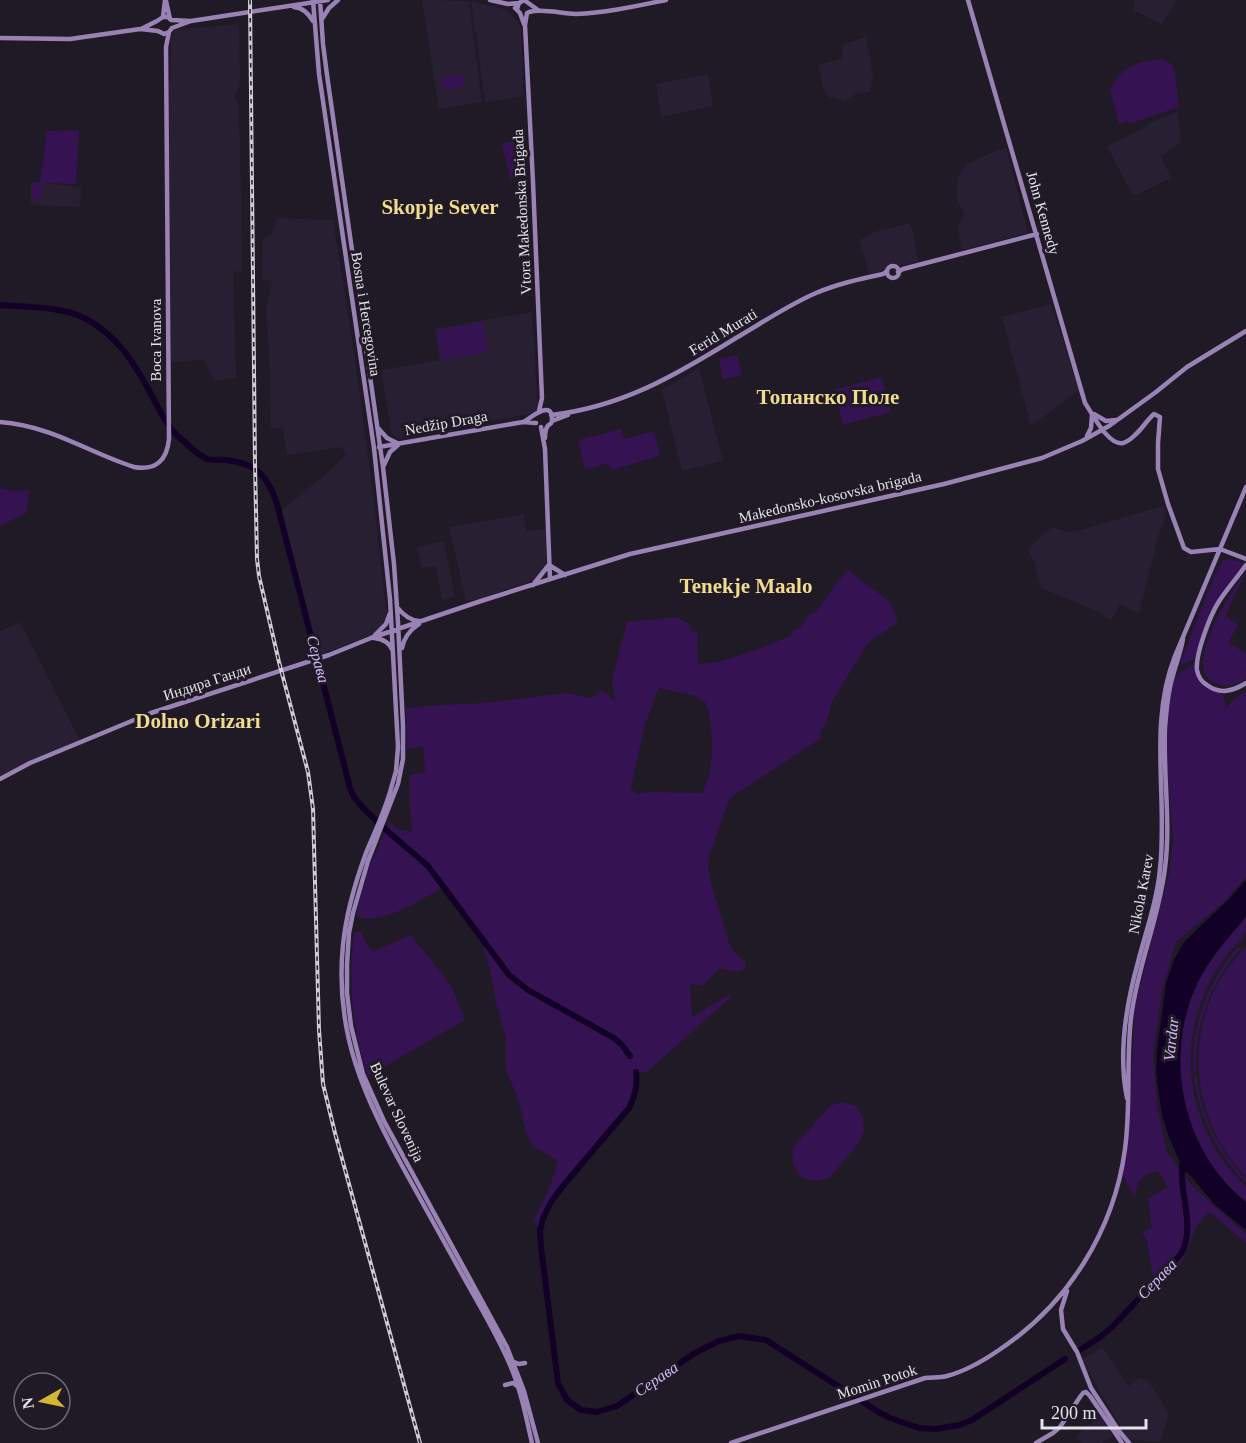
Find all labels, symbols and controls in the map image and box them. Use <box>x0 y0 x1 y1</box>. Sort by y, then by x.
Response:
street label: Vtora Makedonska Brigada <box>510 128 534 295</box>
street label: John Kennedy <box>1023 169 1063 257</box>
district label: Skopje Sever <box>381 195 499 219</box>
street label: Bosna i Hercegovina <box>348 251 384 378</box>
street label: Boca Ivanova <box>148 298 164 381</box>
street label: Ferid Murati <box>686 306 760 358</box>
district label: Топанско Поле <box>757 385 899 409</box>
street label: Nedžip Draga <box>403 408 489 438</box>
street label: Makedonsko-kosovska brigada <box>737 468 923 526</box>
district label: Tenekje Maalo <box>680 574 812 598</box>
water label: Серава <box>303 633 333 685</box>
street label: Индира Ганди <box>161 660 253 704</box>
district label: Dolno Orizari <box>135 709 261 733</box>
street label: Nikola Karev <box>1125 852 1157 935</box>
water label: Vardar <box>1160 1016 1182 1062</box>
street label: Bulevar Slovenija <box>367 1060 427 1165</box>
water label: Серава <box>1134 1256 1181 1303</box>
water label: Серава <box>631 1358 682 1400</box>
street label: Momin Potok <box>835 1361 919 1402</box>
north arrow <box>12 1371 72 1431</box>
scale bar <box>1042 1392 1146 1430</box>
text: N <box>18 1396 37 1410</box>
text: 200 m <box>1051 1403 1097 1423</box>

